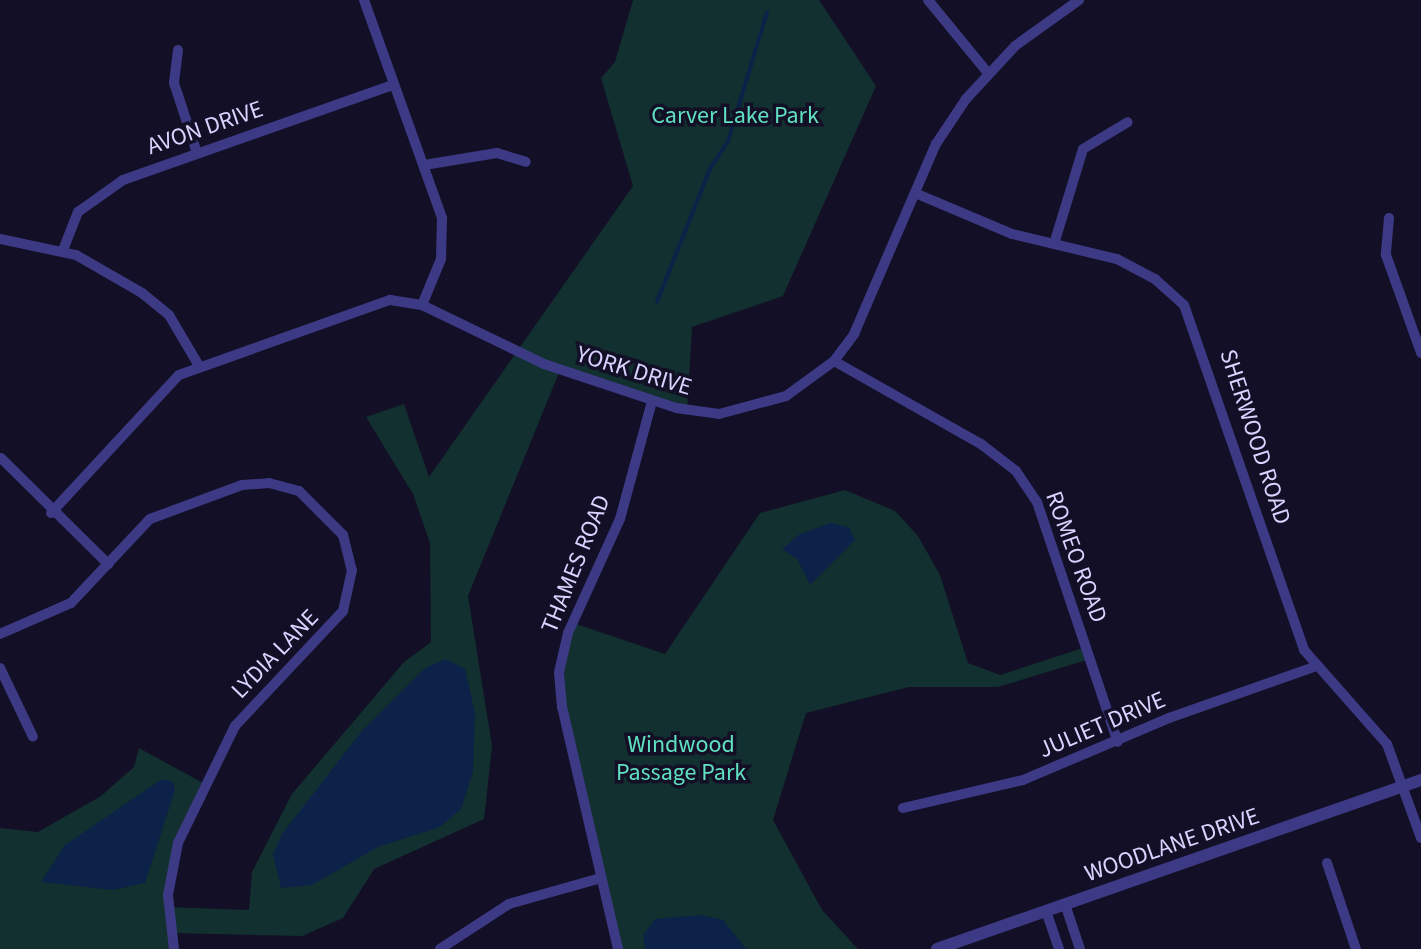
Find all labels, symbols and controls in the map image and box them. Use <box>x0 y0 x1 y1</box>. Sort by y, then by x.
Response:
street label: AVON DRIVE <box>143 95 267 161</box>
park label: Carver Lake Park <box>651 102 819 130</box>
street label: YORK DRIVE <box>573 340 695 402</box>
street label: SHERWOOD ROAD <box>1213 346 1297 528</box>
street label: ROMEO ROAD <box>1039 487 1113 627</box>
street label: THAMES ROAD <box>535 491 617 637</box>
street label: LYDIA LANE <box>225 603 325 705</box>
street label: JULIET DRIVE <box>1034 685 1170 765</box>
park label: Windwood Passage Park <box>616 731 746 787</box>
street label: WOODLANE DRIVE <box>1081 802 1263 888</box>

